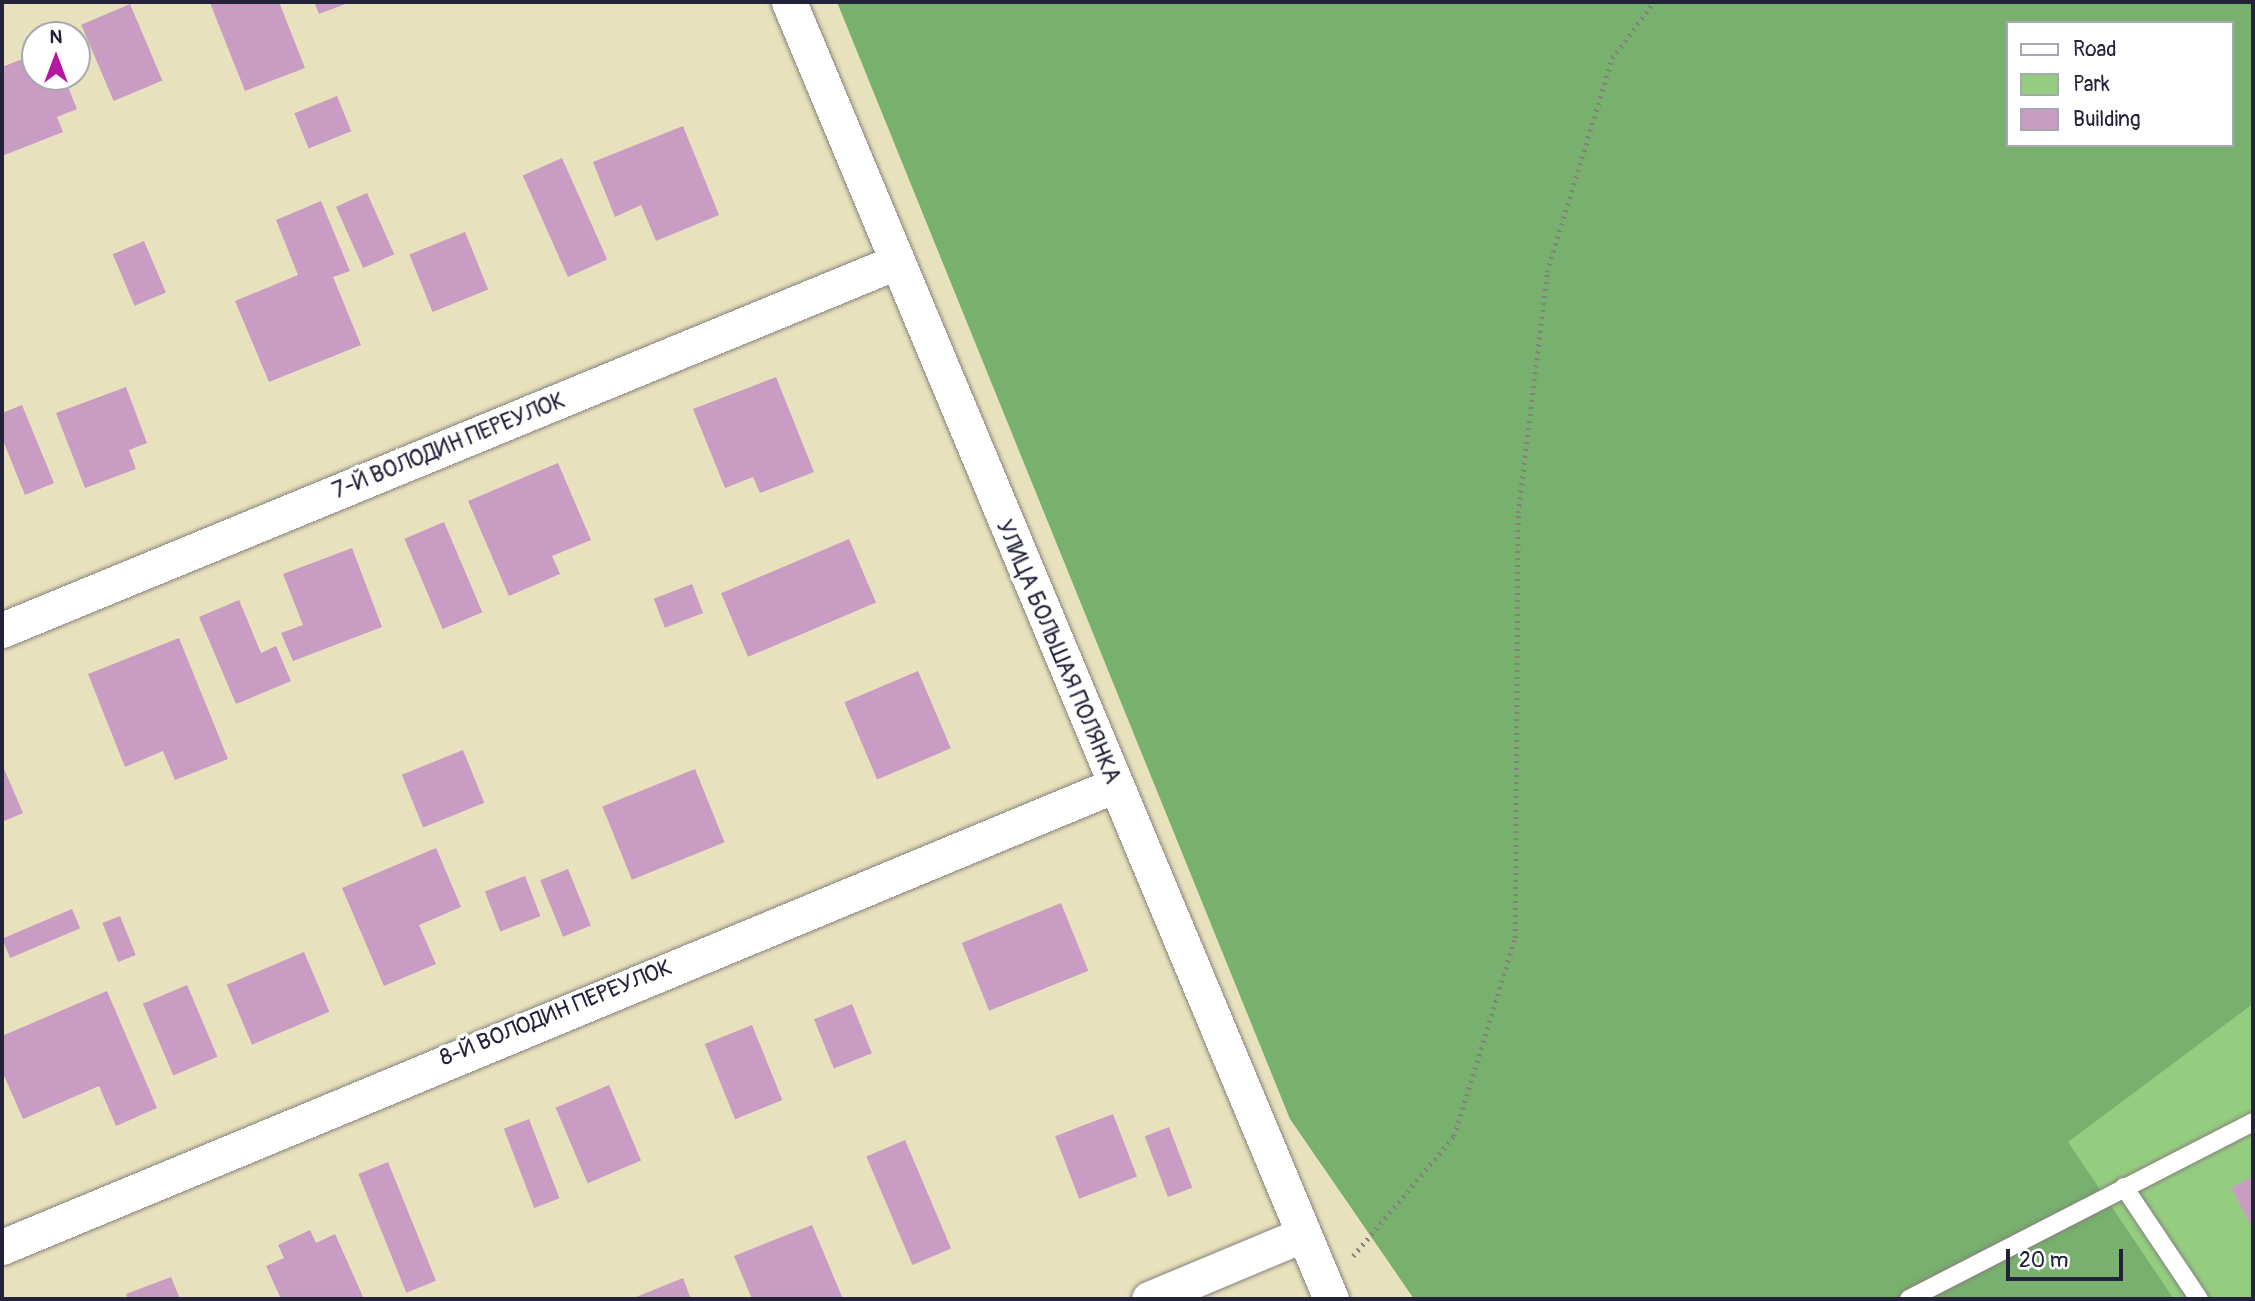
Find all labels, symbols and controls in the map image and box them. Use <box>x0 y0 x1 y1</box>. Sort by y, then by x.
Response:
north arrow <box>21 21 91 91</box>
legend <box>2007 21 2234 147</box>
text: N <box>50 25 62 49</box>
text: Road <box>2073 36 2117 63</box>
text: Park <box>2073 71 2110 98</box>
text: Building <box>2073 106 2140 133</box>
street label: 7-Й ВОЛОДИН ПЕРЕУЛОК <box>329 387 569 505</box>
street label: УЛИЦА БОЛЬШАЯ ПОЛЯНКА <box>990 516 1126 788</box>
street label: 8-Й ВОЛОДИН ПЕРЕУЛОК <box>436 954 676 1072</box>
scale bar <box>2010 1234 2127 1278</box>
text: 20 m <box>2019 1247 2068 1274</box>

